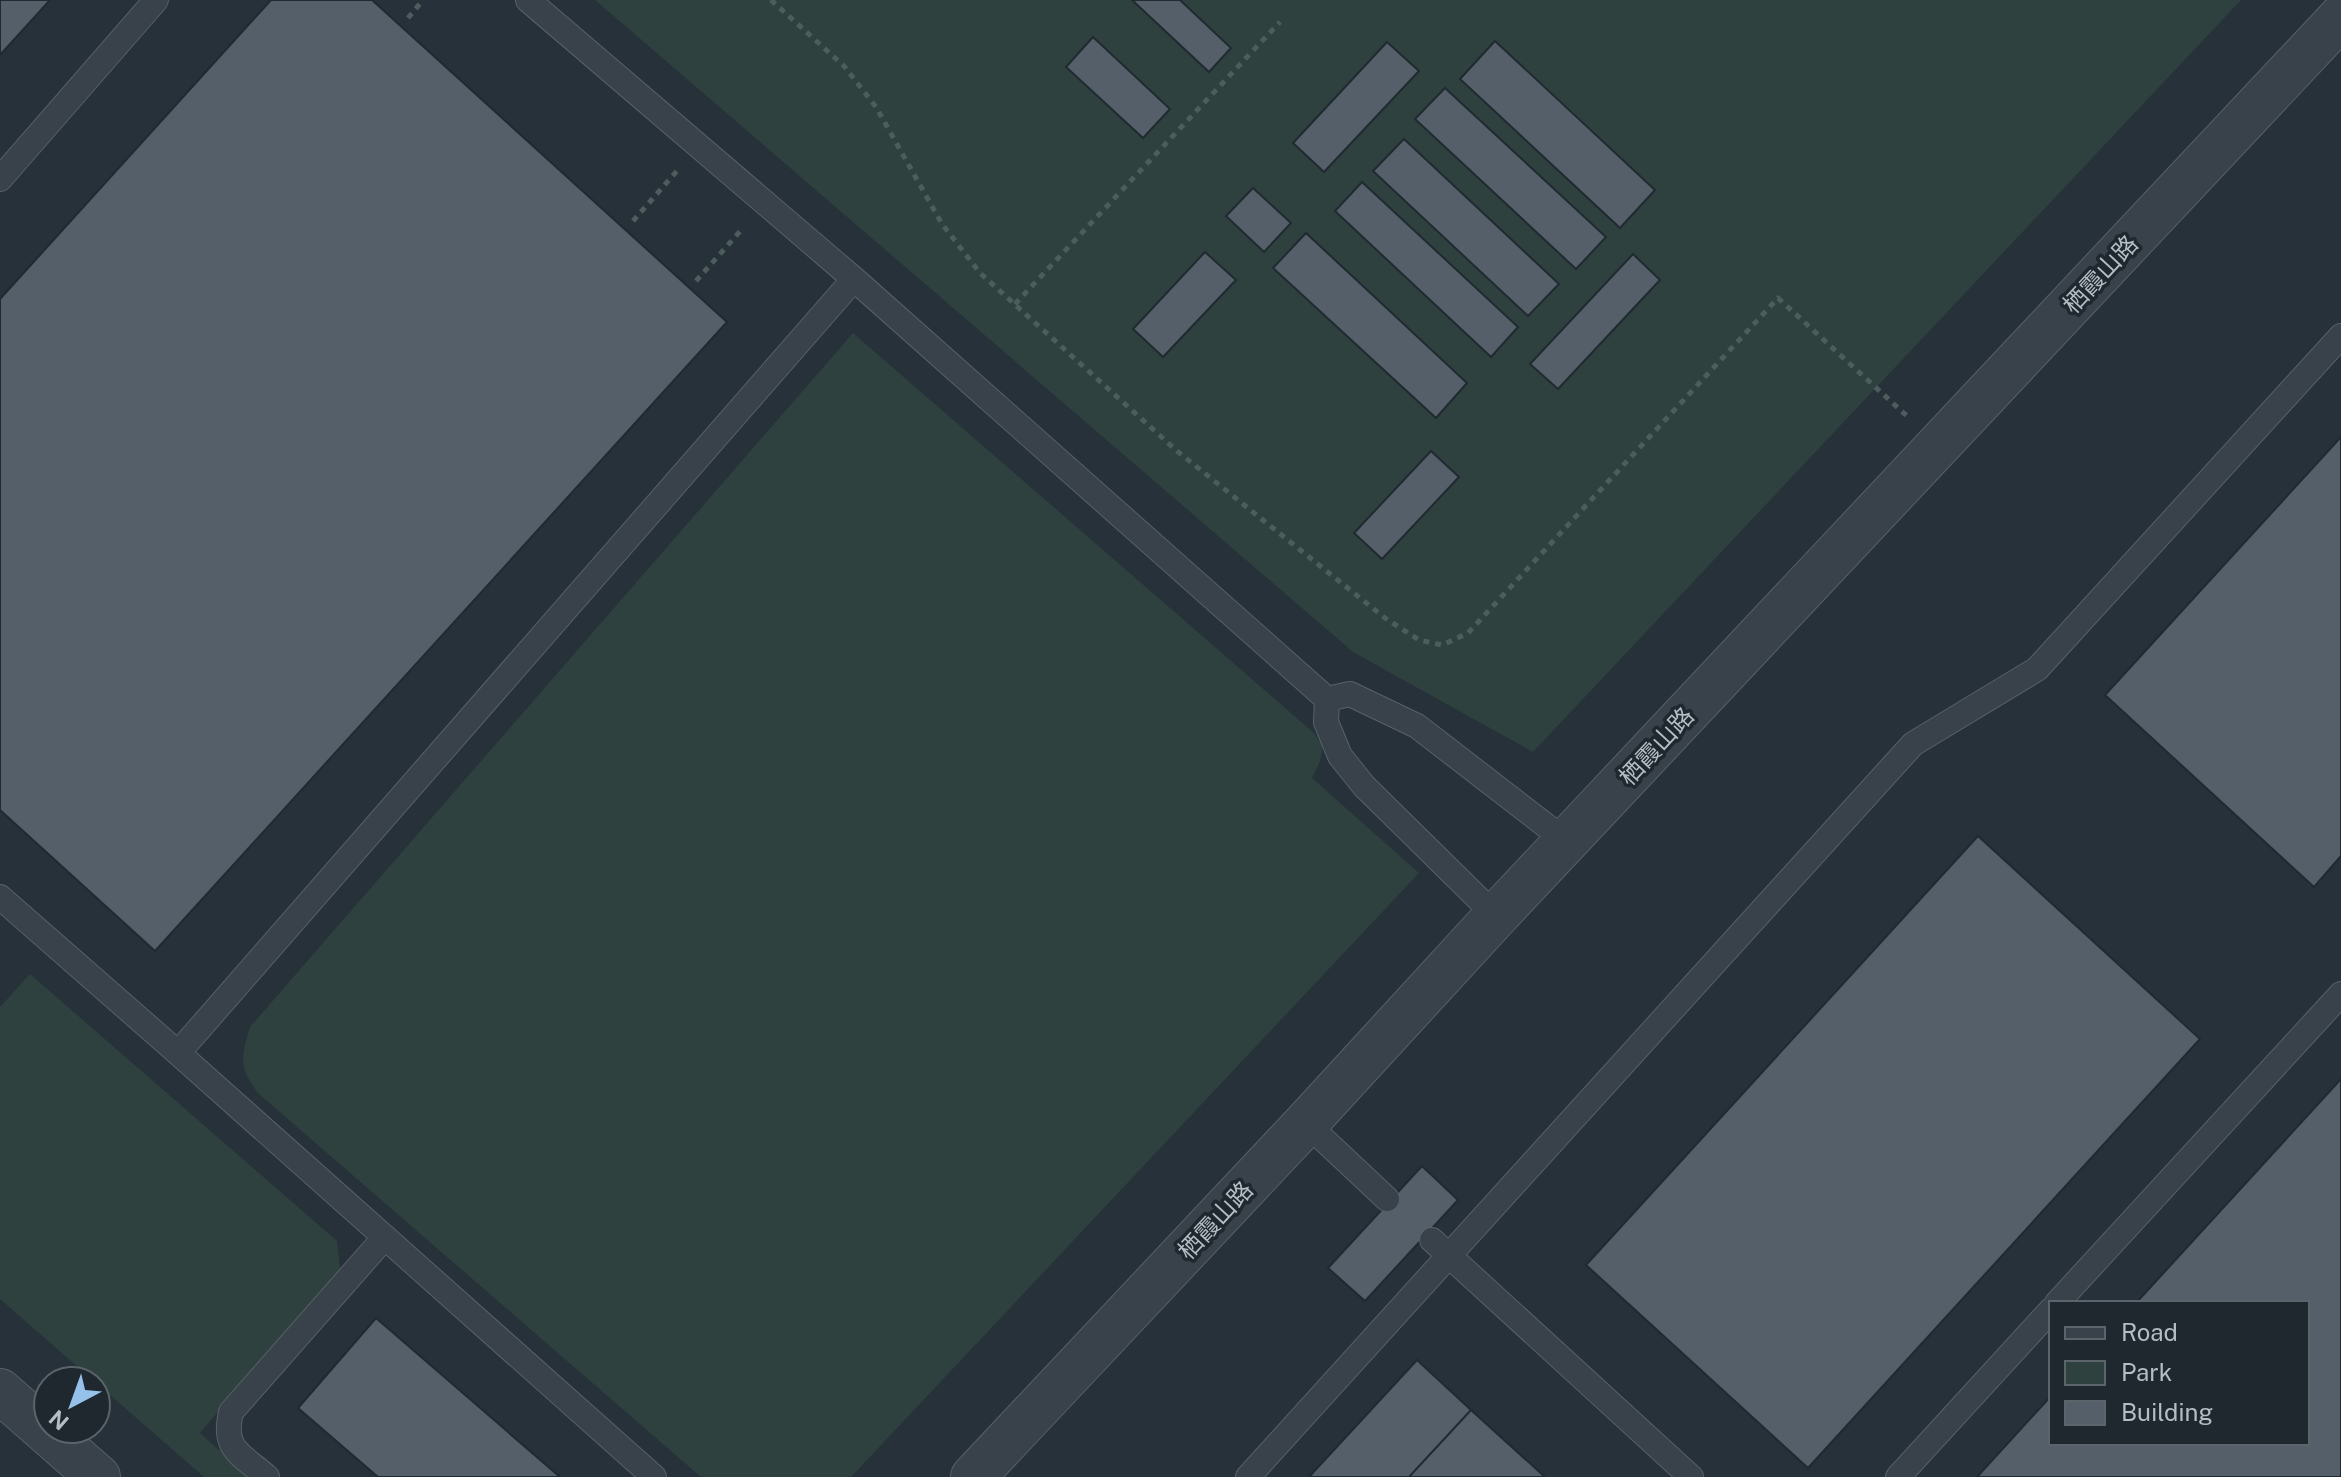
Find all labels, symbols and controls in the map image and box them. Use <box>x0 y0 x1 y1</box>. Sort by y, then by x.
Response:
street label: 栖霞山路 <box>2057 229 2143 319</box>
street label: 栖霞山路 <box>1613 701 1699 791</box>
street label: 栖霞山路 <box>1172 1175 1258 1265</box>
legend <box>2049 1301 2309 1445</box>
text: Road <box>2121 1318 2178 1346</box>
text: Park <box>2121 1358 2172 1386</box>
north arrow <box>32 1365 112 1445</box>
text: Building <box>2121 1398 2213 1426</box>
text: N <box>44 1405 74 1436</box>

